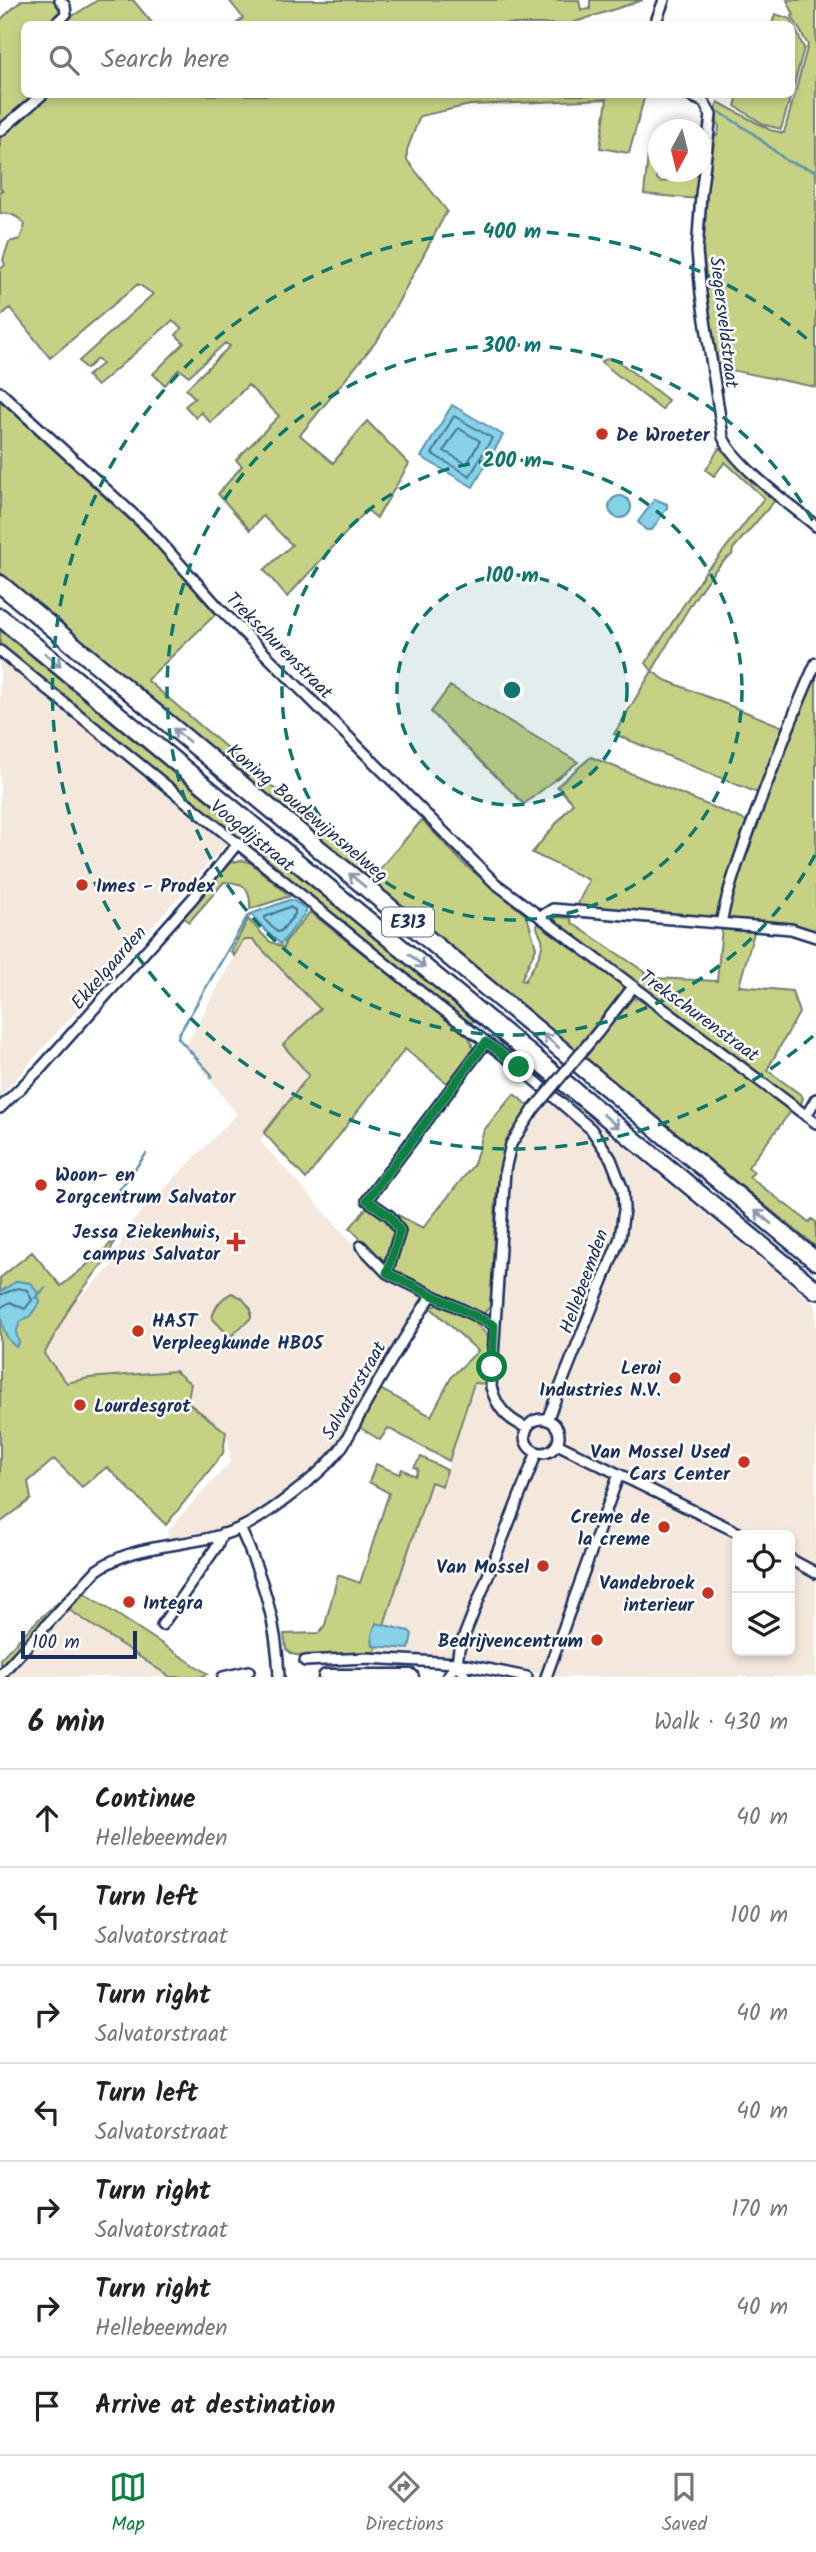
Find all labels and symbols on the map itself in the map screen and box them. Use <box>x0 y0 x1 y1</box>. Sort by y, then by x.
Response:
north arrow <box>648 119 711 182</box>
text: 400 m <box>483 216 541 249</box>
street label: Siegersveldstraat <box>700 255 746 391</box>
text: 300 m <box>482 330 541 363</box>
place label: De Wroeter <box>616 421 711 451</box>
marker: De Wroeter <box>594 426 610 442</box>
text: 200 m <box>482 445 542 478</box>
text: 100 m <box>485 560 539 593</box>
street label: Trekschurenstraat <box>218 586 340 708</box>
one-way arrow <box>43 652 61 668</box>
centre of rings <box>500 678 524 702</box>
one-way arrow <box>173 727 191 742</box>
street label: Koning Boudewijnsnelweg <box>219 737 394 890</box>
street label: Voogdijstraat <box>203 793 301 881</box>
place label: Imes - Prodex <box>96 872 216 902</box>
one-way arrow <box>348 872 366 888</box>
marker: Imes - Prodex <box>74 877 90 893</box>
road number: E313 <box>382 908 434 937</box>
street label: Ekkelgaarden <box>64 919 155 1017</box>
one-way arrow <box>408 953 426 969</box>
street label: Trekschurenstraat <box>633 963 765 1071</box>
one-way arrow <box>542 1033 560 1048</box>
route end <box>503 1051 534 1082</box>
one-way arrow <box>602 1114 620 1129</box>
place label: Woon- en Zorgcentrum Salvator <box>55 1161 237 1213</box>
marker: Woon- en Zorgcentrum Salvator <box>33 1177 49 1193</box>
one-way arrow <box>755 1209 773 1225</box>
place label: Jessa Ziekenhuis, campus Salvator <box>72 1218 221 1270</box>
street label: Hellebeemden <box>552 1225 618 1338</box>
marker: Jessa Ziekenhuis, campus Salvator <box>226 1232 246 1252</box>
place label: HAST Verpleegkunde HBO5 <box>152 1307 324 1359</box>
marker: HAST Verpleegkunde HBO5 <box>130 1323 146 1339</box>
street label: Salvatorstraat <box>314 1335 395 1446</box>
route start <box>476 1351 507 1382</box>
place label: Leroi Industries N.V. <box>539 1354 662 1406</box>
marker: Leroi Industries N.V. <box>667 1370 683 1386</box>
place label: Lourdesgrot <box>94 1392 191 1422</box>
marker: Lourdesgrot <box>72 1397 88 1413</box>
place label: Van Mossel Used Cars Center <box>590 1438 731 1490</box>
marker: Van Mossel Used Cars Center <box>736 1454 752 1470</box>
place label: Creme de la creme <box>570 1503 650 1555</box>
marker: Creme de la creme <box>656 1519 672 1535</box>
place label: Van Mossel <box>436 1553 530 1583</box>
marker: Van Mossel <box>535 1558 551 1574</box>
place label: Vandebroek interieur <box>599 1569 695 1621</box>
marker: Vandebroek interieur <box>700 1585 716 1601</box>
place label: Integra <box>143 1589 203 1619</box>
marker: Integra <box>121 1594 137 1610</box>
place label: Bedrijvencentrum <box>438 1627 583 1657</box>
scale bar <box>21 1628 136 1660</box>
marker: Bedrijvencentrum <box>589 1632 605 1648</box>

